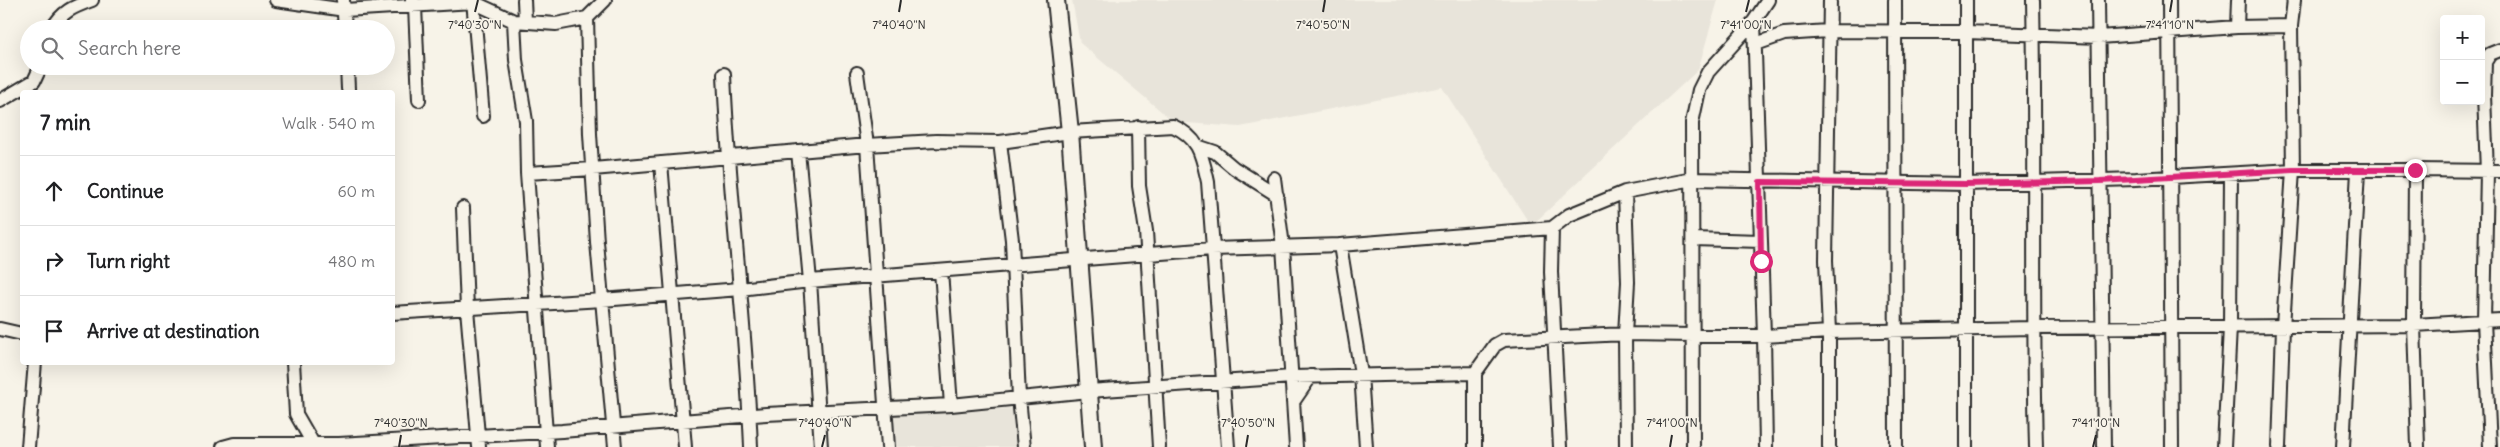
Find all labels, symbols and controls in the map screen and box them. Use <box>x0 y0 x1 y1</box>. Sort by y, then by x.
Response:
map controls <box>2440 15 2485 105</box>
button: + <box>2440 15 2485 60</box>
text: 7°40'30"N <box>448 17 502 32</box>
text: 7°40'40"N <box>872 17 926 32</box>
text: 7°40'50"N <box>1296 17 1350 32</box>
text: 7°41'00"N <box>1720 17 1772 32</box>
text: 7°41'10"N <box>2146 17 2194 32</box>
search box <box>20 20 395 75</box>
icon: search <box>38 34 66 62</box>
text: Search here <box>78 36 181 60</box>
button: − <box>2440 60 2485 105</box>
text: 7 min <box>40 109 91 136</box>
text: Walk · 540 m <box>282 113 375 133</box>
route end <box>2404 159 2427 182</box>
icon: ahead <box>40 177 68 205</box>
text: Continue <box>87 179 164 203</box>
text: 60 m <box>337 181 375 201</box>
icon: right <box>40 247 68 275</box>
text: Turn right <box>87 249 170 273</box>
route start <box>1750 250 1773 273</box>
text: 480 m <box>328 251 375 271</box>
icon: arrive <box>40 317 68 345</box>
text: Arrive at destination <box>87 319 260 343</box>
text: 7°40'30"N <box>374 415 428 430</box>
text: 7°40'40"N <box>798 415 852 430</box>
text: 7°40'50"N <box>1221 415 1275 430</box>
text: 7°41'00"N <box>1646 415 1698 430</box>
text: 7°41'10"N <box>2072 415 2120 430</box>

